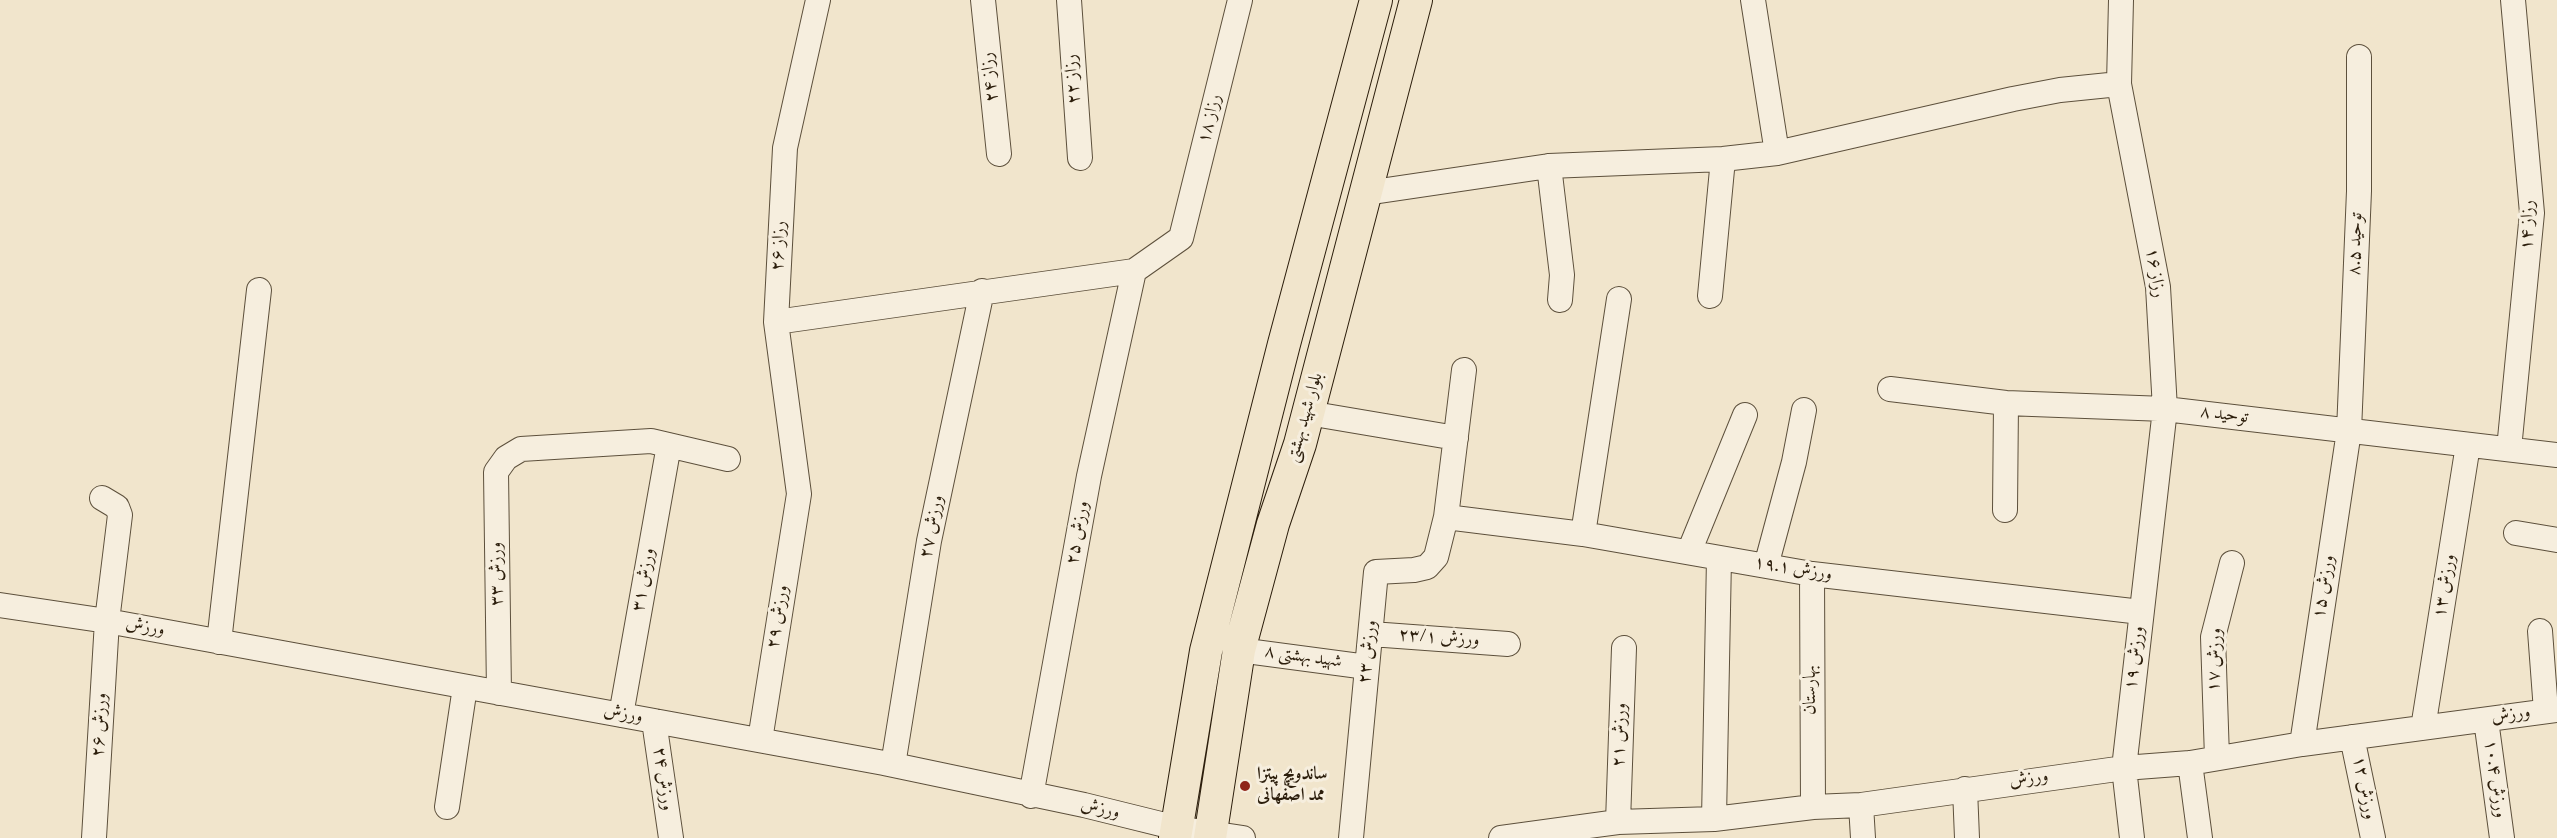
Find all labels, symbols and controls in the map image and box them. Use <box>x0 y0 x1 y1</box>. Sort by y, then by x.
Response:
street label: رزاز ۲۴ <box>978 51 1004 103</box>
street label: رزاز ۲۲ <box>1061 53 1087 105</box>
street label: رزاز ۱۸ <box>1194 92 1228 146</box>
street label: رزاز ۱۴ <box>2517 200 2541 250</box>
street label: توحید ۸.۵ <box>2345 212 2369 276</box>
street label: رزاز ۲۶ <box>768 220 792 272</box>
street label: رزاز ۱۶ <box>2139 247 2169 299</box>
street label: بلوار شهید بهشتی <box>1283 371 1329 465</box>
street label: توحید ۸ <box>2199 402 2249 430</box>
street label: ورزش ۲۷ <box>916 493 950 561</box>
street label: ورزش ۲۵ <box>1063 500 1095 566</box>
street label: ورزش ۳۳ <box>487 542 509 606</box>
street label: ورزش ۳۱ <box>629 547 661 613</box>
street label: ورزش ۱۹.۱ <box>1752 553 1834 587</box>
street label: ورزش ۱۳ <box>2430 553 2462 619</box>
street label: ورزش ۱۵ <box>2309 554 2341 620</box>
street label: ورزش ۲۹ <box>763 584 795 650</box>
street label: ورزش <box>124 614 166 642</box>
street label: ورزش ۲۳ <box>1355 619 1383 685</box>
street label: ورزش ۲۳/۱ <box>1398 625 1480 653</box>
street label: ورزش ۱۹ <box>2121 625 2151 691</box>
street label: ورزش ۱۷ <box>2204 628 2228 692</box>
street label: شهید بهشتی ۸ <box>1263 642 1343 674</box>
street label: بهارستان <box>1801 665 1823 715</box>
street label: ورزش ۲۶ <box>89 692 113 758</box>
street label: ورزش <box>602 701 644 729</box>
street label: ورزش ۲۱ <box>1609 703 1633 767</box>
street label: ورزش <box>2490 703 2532 729</box>
street label: ورزش ۱۰.۴ <box>2478 738 2510 820</box>
street label: ورزش ۲۴ <box>647 746 677 812</box>
street label: ورزش ۱۲ <box>2346 754 2380 822</box>
place label: ساندویچ پیتزا ممد اصفهانی <box>1257 765 1328 808</box>
street label: ورزش <box>2008 767 2050 793</box>
marker: ساندویچ پیتزا ممد اصفهانی <box>1238 779 1252 793</box>
street label: ورزش <box>1078 795 1122 825</box>

